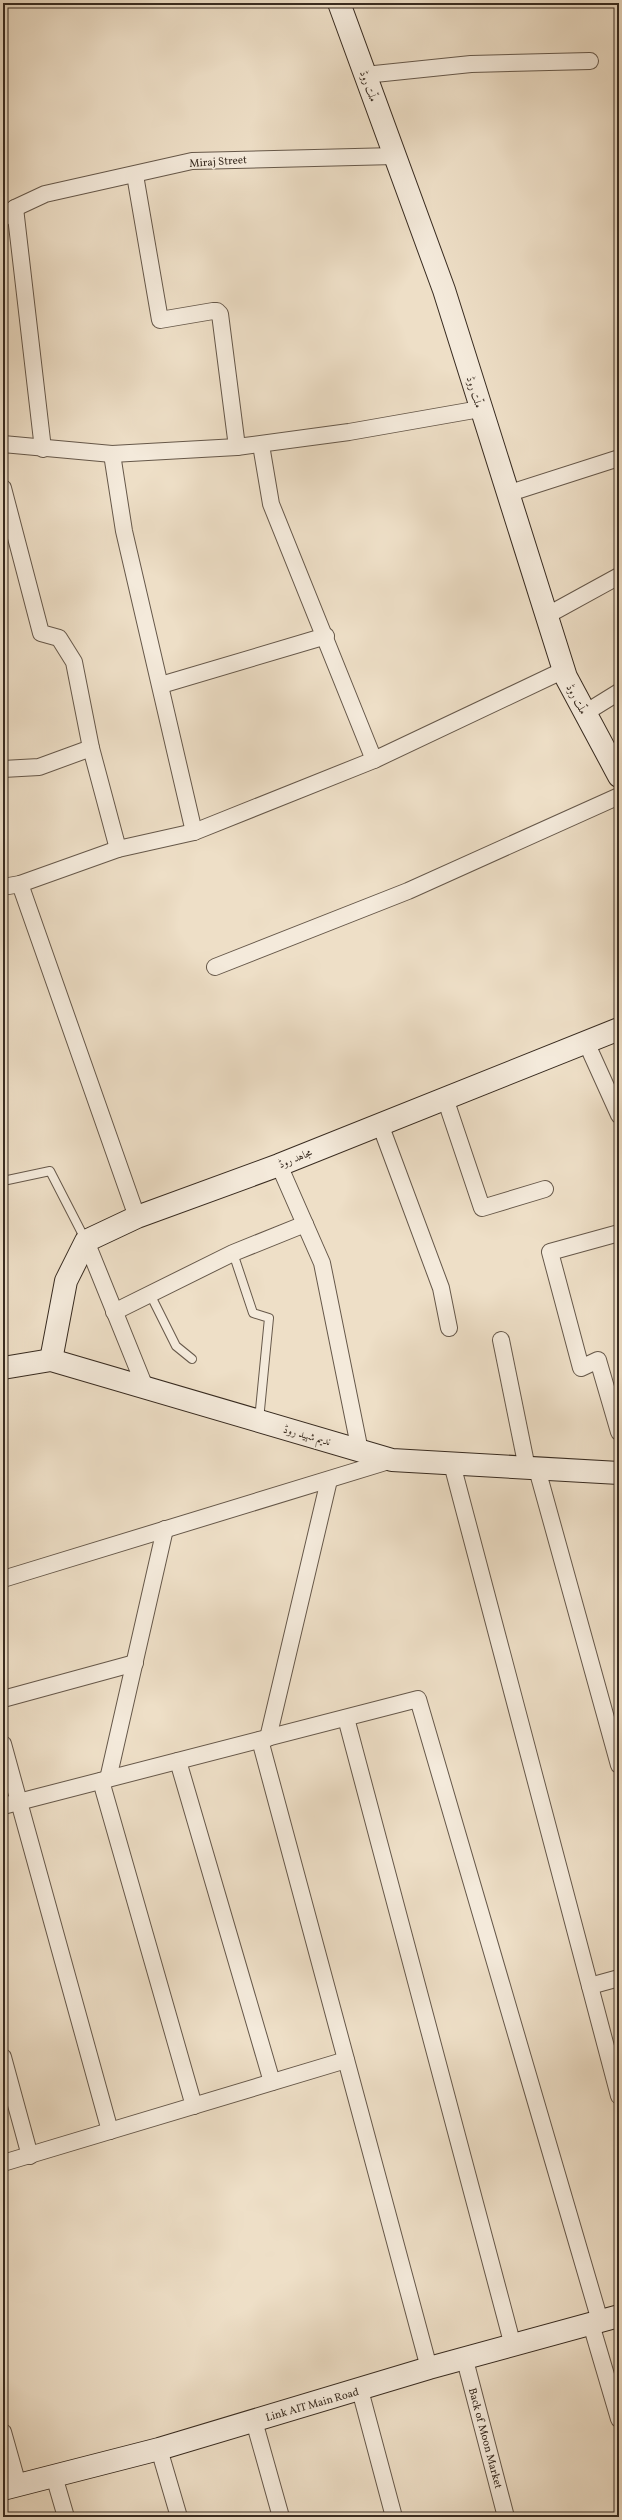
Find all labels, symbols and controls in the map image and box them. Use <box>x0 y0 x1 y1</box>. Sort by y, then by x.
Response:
street label: ملّت روڈ <box>355 69 381 104</box>
street label: Miraj Street <box>189 153 248 172</box>
street label: ملّت روڈ <box>462 375 486 410</box>
street label: ملّت روڈ <box>562 682 591 717</box>
street label: مجاہد روڈ <box>276 1146 315 1173</box>
street label: ندیم شہید روڈ <box>281 1423 332 1451</box>
street label: Link AIT Main Road <box>264 2385 361 2426</box>
street label: Back of Moon Market <box>464 2386 505 2491</box>

